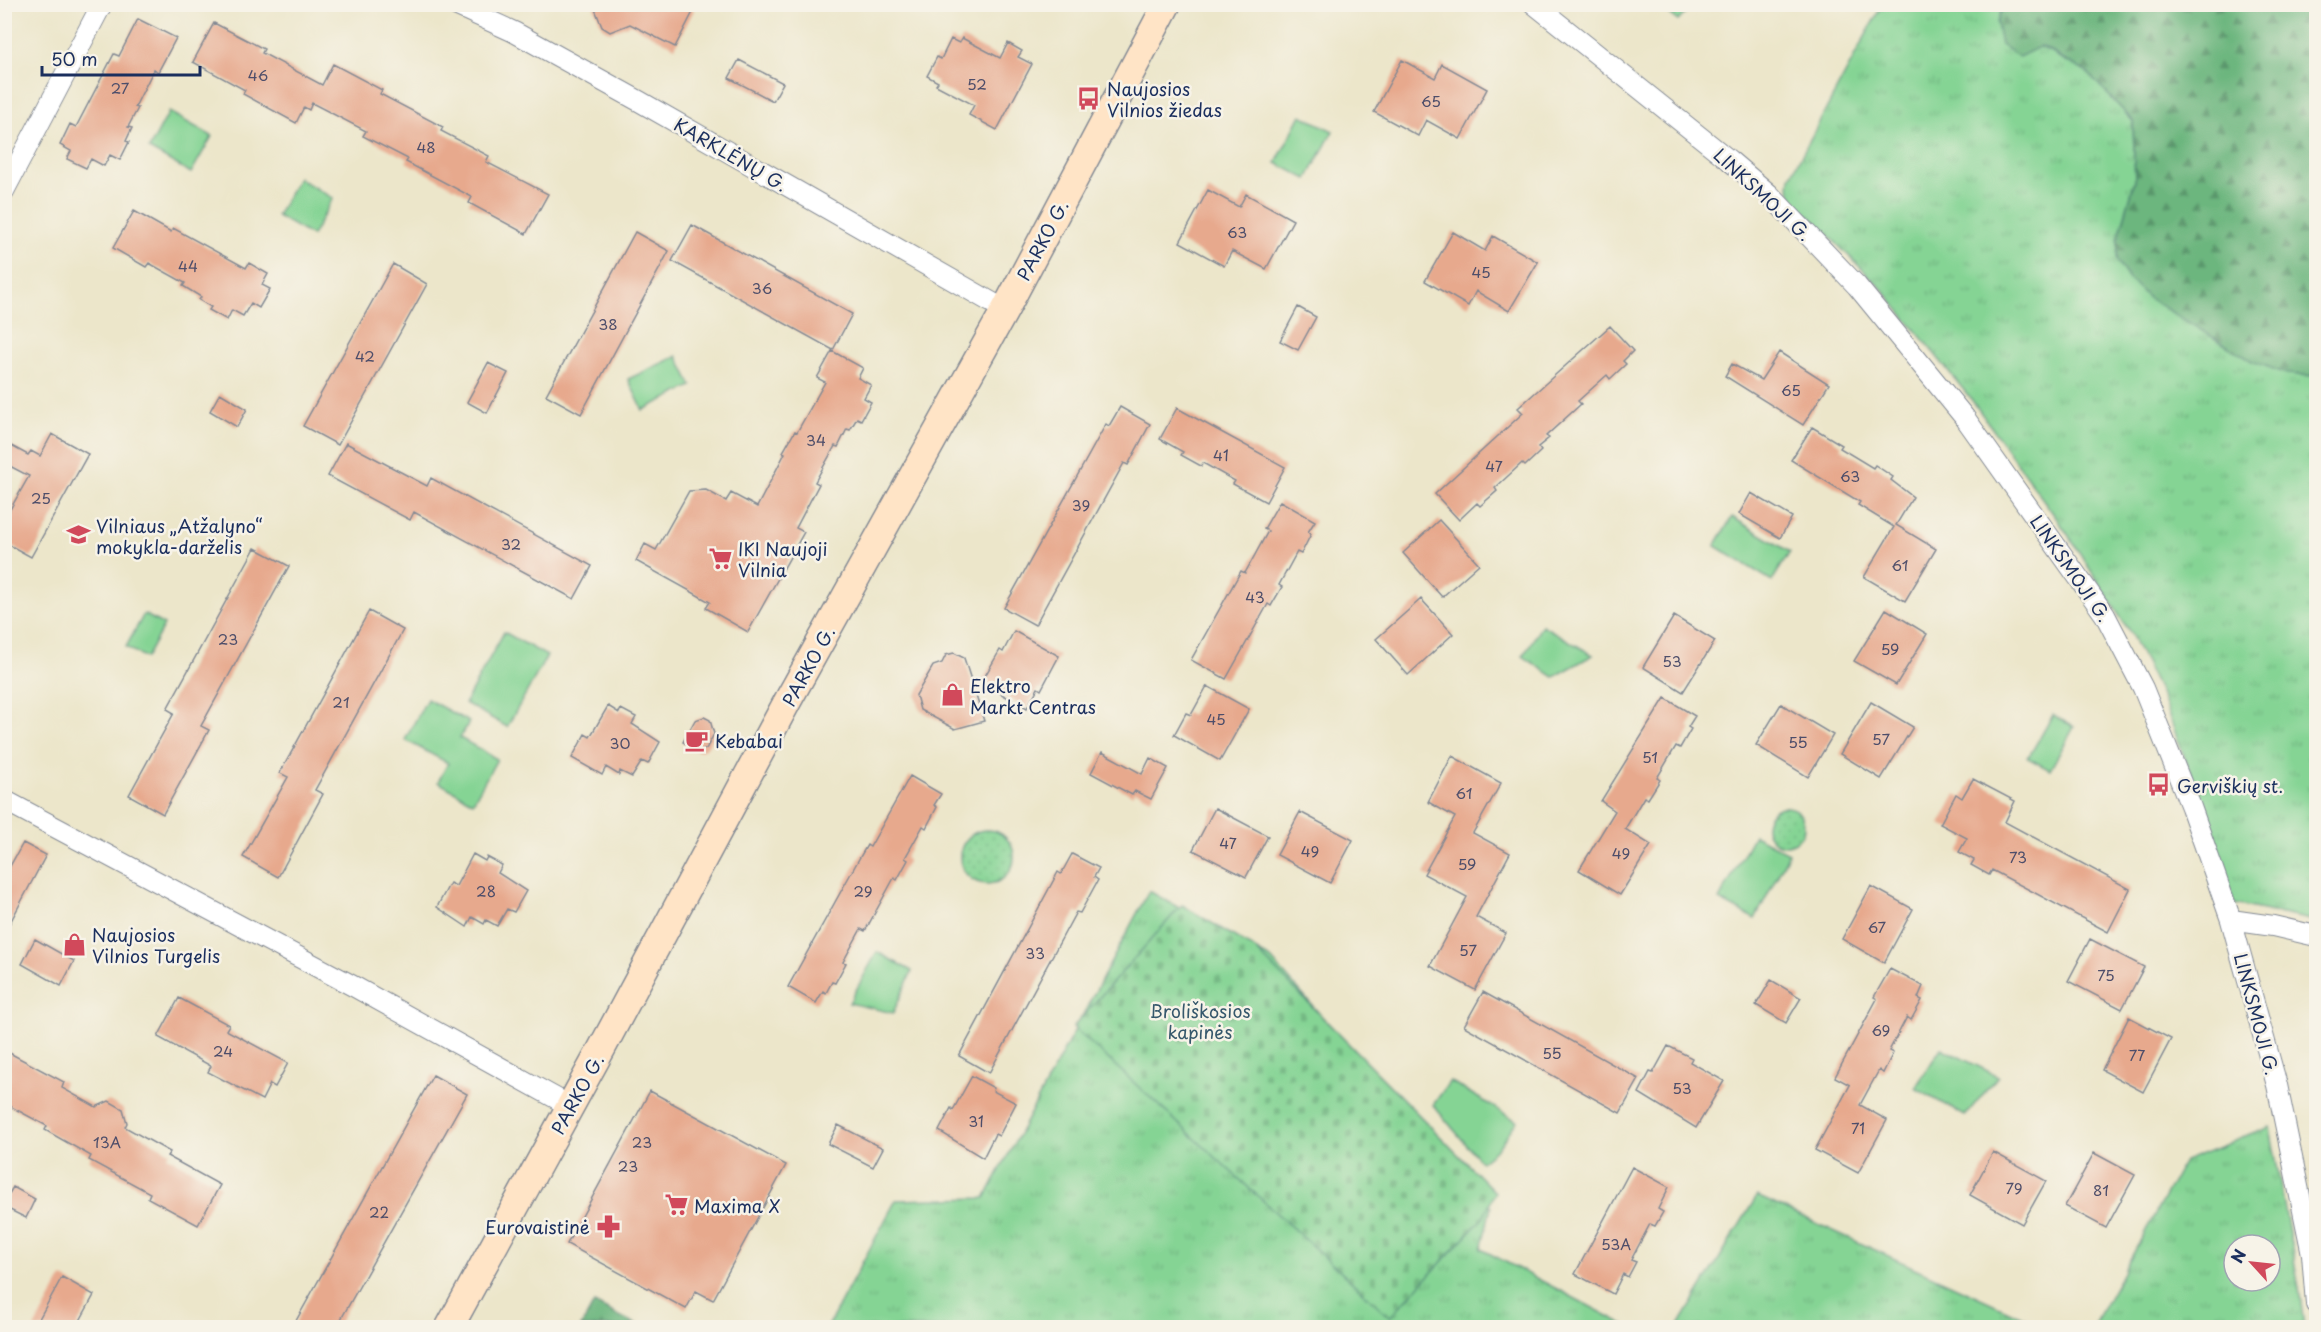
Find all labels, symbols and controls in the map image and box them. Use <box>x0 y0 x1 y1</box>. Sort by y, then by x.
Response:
scale bar <box>42 39 200 77</box>
text: 50 m <box>51 45 98 72</box>
house number: 46 <box>248 63 268 86</box>
house number: 52 <box>967 72 987 95</box>
place label: Naujosios Vilnios žiedas <box>1107 75 1222 123</box>
house number: 27 <box>111 76 130 99</box>
bus stop icon: Naujosios Vilnios žiedas <box>1076 85 1102 111</box>
house number: 65 <box>1421 89 1441 112</box>
street label: KARKLĖNŲ G. <box>669 111 793 197</box>
house number: 48 <box>416 135 436 158</box>
street label: LINKSMOJI G. <box>1708 141 1818 247</box>
street label: PARKO G. <box>1009 195 1075 285</box>
house number: 63 <box>1227 220 1247 243</box>
house number: 44 <box>178 254 198 277</box>
house number: 45 <box>1471 260 1491 283</box>
house number: 36 <box>752 276 772 299</box>
house number: 38 <box>598 312 618 335</box>
house number: 42 <box>355 344 375 367</box>
house number: 65 <box>1781 378 1801 401</box>
house number: 34 <box>806 428 826 451</box>
house number: 41 <box>1213 443 1229 466</box>
house number: 47 <box>1485 454 1503 477</box>
house number: 63 <box>1840 464 1860 487</box>
house number: 25 <box>31 486 51 509</box>
house number: 39 <box>1072 493 1090 516</box>
street label: LINKSMOJI G. <box>2024 509 2118 627</box>
place label: Vilniaus „Atžalyno“ mokykla-darželis <box>96 512 263 560</box>
school or university icon: Vilniaus „Atžalyno“ mokykla-darželis <box>65 522 91 548</box>
house number: 32 <box>501 532 521 555</box>
place label: IKI Naujoji Vilnia <box>738 535 827 583</box>
supermarket icon: IKI Naujoji Vilnia <box>707 545 733 571</box>
house number: 61 <box>1892 553 1908 576</box>
house number: 43 <box>1245 585 1265 608</box>
street label: PARKO G. <box>775 621 841 711</box>
house number: 23 <box>218 627 238 650</box>
house number: 59 <box>1881 637 1899 660</box>
house number: 53 <box>1662 649 1682 672</box>
place label: Elektro Markt Centras <box>970 672 1096 720</box>
shop icon: Elektro Markt Centras <box>939 682 965 708</box>
house number: 21 <box>332 690 350 713</box>
house number: 45 <box>1206 707 1226 730</box>
cafe icon: Kebabai <box>684 727 710 753</box>
place label: Kebabai <box>715 727 783 754</box>
house number: 57 <box>1872 727 1890 750</box>
house number: 55 <box>1788 730 1808 753</box>
house number: 30 <box>610 731 630 754</box>
house number: 51 <box>1642 745 1658 768</box>
bus stop icon: Gerviškių st. <box>2146 772 2172 798</box>
place label: Gerviškių st. <box>2177 772 2283 799</box>
house number: 61 <box>1456 781 1472 804</box>
house number: 47 <box>1219 831 1237 854</box>
house number: 49 <box>1301 839 1319 862</box>
house number: 49 <box>1612 841 1630 864</box>
house number: 73 <box>2009 845 2027 868</box>
house number: 59 <box>1458 852 1476 875</box>
house number: 28 <box>476 879 496 902</box>
house number: 29 <box>853 879 873 902</box>
house number: 67 <box>1868 915 1887 938</box>
place label: Naujosios Vilnios Turgelis <box>92 921 220 969</box>
shop icon: Naujosios Vilnios Turgelis <box>61 931 87 957</box>
house number: 57 <box>1459 938 1477 961</box>
house number: 33 <box>1025 941 1045 964</box>
street label: LINKSMOJI G. <box>2228 950 2286 1078</box>
house number: 75 <box>2097 963 2115 986</box>
park label: Broliškosios kapinės <box>1149 997 1251 1045</box>
house number: 69 <box>1872 1018 1890 1041</box>
house number: 24 <box>213 1039 233 1062</box>
house number: 55 <box>1542 1041 1562 1064</box>
house number: 77 <box>2129 1043 2145 1066</box>
street label: PARKO G. <box>544 1049 610 1139</box>
house number: 53 <box>1672 1076 1692 1099</box>
house number: 31 <box>968 1109 984 1132</box>
house number: 71 <box>1851 1116 1865 1139</box>
house number: 13A <box>93 1130 121 1153</box>
house number: 23 <box>632 1130 652 1153</box>
house number: 23 <box>618 1154 638 1177</box>
house number: 79 <box>2005 1176 2023 1199</box>
house number: 81 <box>2093 1178 2109 1201</box>
supermarket icon: Maxima X <box>663 1192 689 1218</box>
place label: Maxima X <box>694 1192 781 1219</box>
house number: 22 <box>369 1200 389 1223</box>
place label: Eurovaistinė <box>485 1213 590 1240</box>
pharmacy icon: Eurovaistinė <box>595 1213 621 1239</box>
house number: 53A <box>1601 1232 1631 1255</box>
north arrow <box>2222 1233 2282 1293</box>
text: N <box>2224 1245 2251 1267</box>

